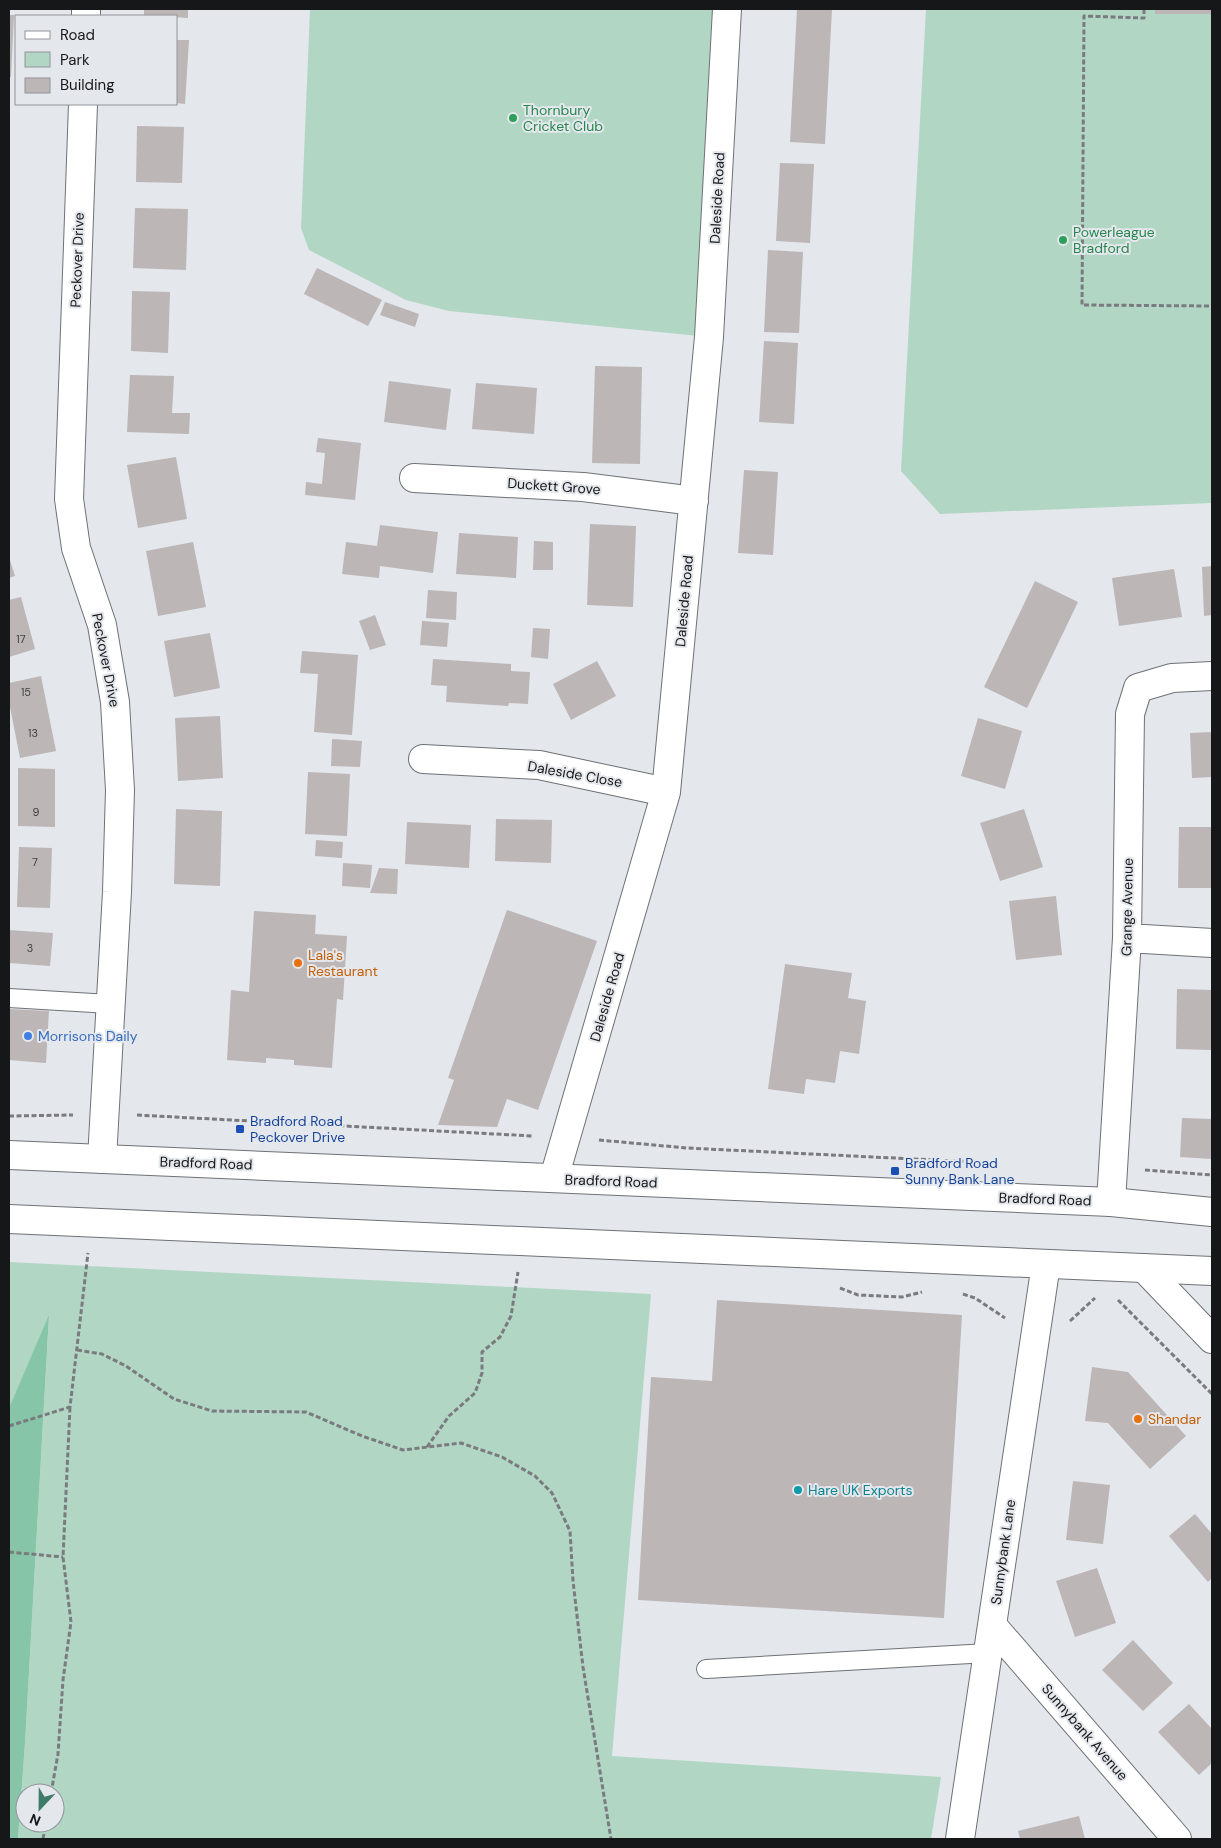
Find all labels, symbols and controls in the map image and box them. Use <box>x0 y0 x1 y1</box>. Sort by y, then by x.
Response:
legend <box>15 15 178 105</box>
text: Road <box>60 25 95 45</box>
text: Park <box>60 50 90 70</box>
text: Building <box>60 75 115 95</box>
place label: Thornbury Cricket Club <box>523 101 603 135</box>
marker: Thornbury Cricket Club <box>507 112 519 124</box>
street label: Daleside Road <box>706 152 728 244</box>
street label: Peckover Drive <box>66 212 88 308</box>
place label: Powerleague Bradford <box>1073 223 1155 257</box>
marker: Powerleague Bradford <box>1057 234 1069 246</box>
street label: Duckett Grove <box>507 474 601 498</box>
street label: Daleside Road <box>671 555 697 647</box>
street label: Peckover Drive <box>88 612 124 708</box>
house number: 17 <box>16 632 26 646</box>
house number: 15 <box>21 685 31 699</box>
house number: 13 <box>28 726 38 740</box>
street label: Daleside Close <box>526 757 624 791</box>
house number: 9 <box>33 805 40 819</box>
house number: 7 <box>32 855 38 869</box>
street label: Grange Avenue <box>1117 858 1137 956</box>
house number: 3 <box>27 941 33 955</box>
place label: Lala's Restaurant <box>308 946 378 980</box>
street label: Daleside Road <box>586 950 628 1044</box>
marker: Lala's Restaurant <box>292 957 304 969</box>
place label: Morrisons Daily <box>38 1027 138 1045</box>
marker: Morrisons Daily <box>22 1030 34 1042</box>
place label: Bradford Road Peckover Drive <box>250 1112 345 1146</box>
marker: Bradford Road Peckover Drive <box>234 1123 246 1135</box>
street label: Bradford Road <box>159 1152 253 1174</box>
place label: Bradford Road Sunny Bank Lane <box>905 1154 1014 1188</box>
marker: Bradford Road Sunny Bank Lane <box>889 1165 901 1177</box>
street label: Bradford Road <box>564 1170 658 1192</box>
street label: Bradford Road <box>998 1188 1092 1210</box>
place label: Shandar <box>1148 1410 1201 1428</box>
marker: Shandar <box>1132 1413 1144 1425</box>
place label: Hare UK Exports <box>808 1481 912 1499</box>
marker: Hare UK Exports <box>792 1484 804 1496</box>
street label: Sunnybank Lane <box>987 1498 1019 1606</box>
street label: Sunnybank Avenue <box>1038 1680 1132 1784</box>
north arrow <box>15 1783 65 1833</box>
text: N <box>27 1810 43 1830</box>

